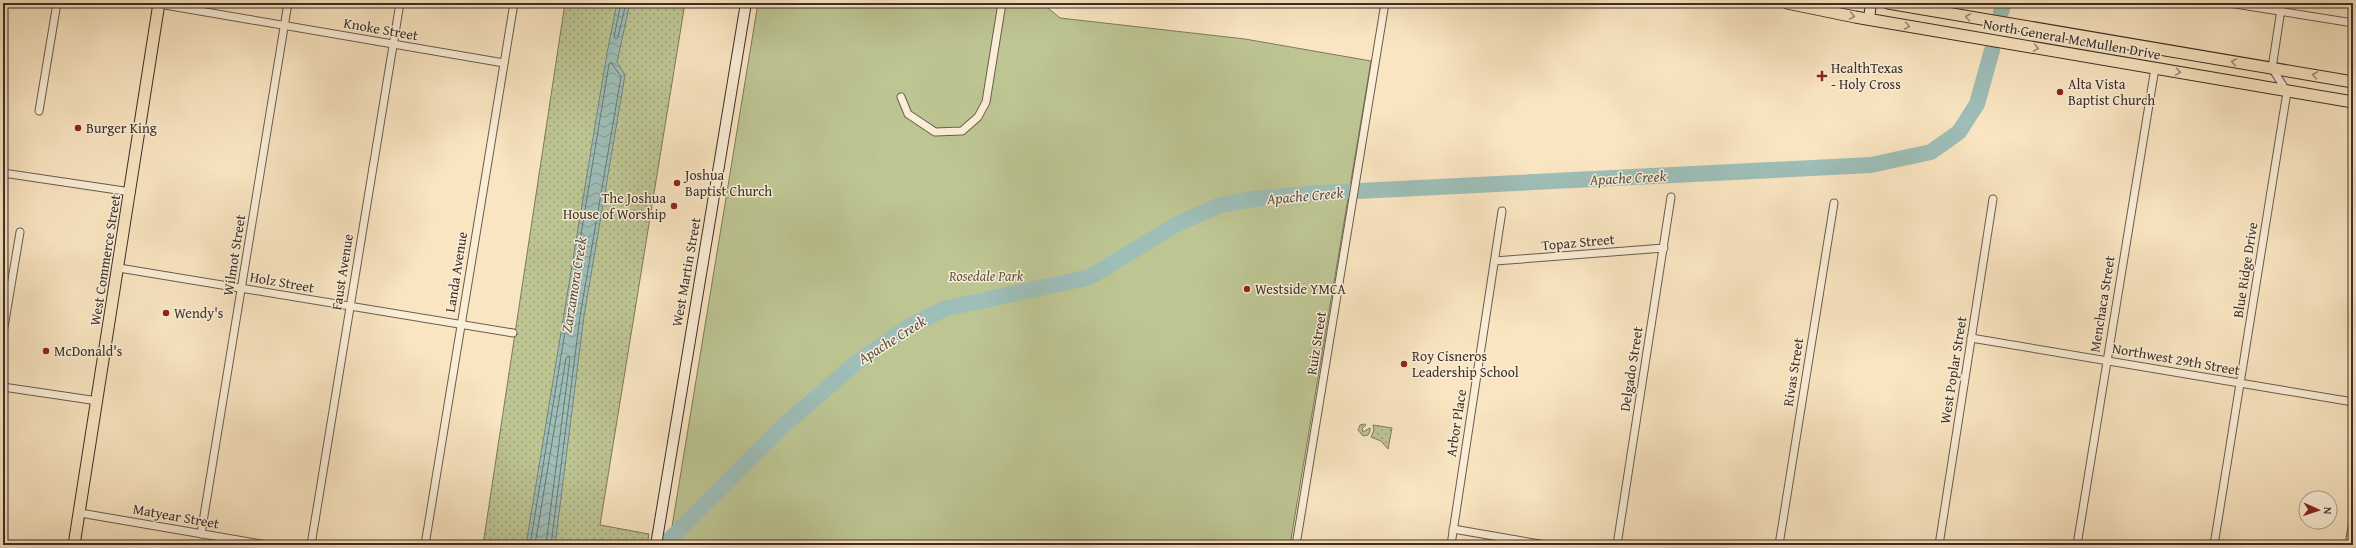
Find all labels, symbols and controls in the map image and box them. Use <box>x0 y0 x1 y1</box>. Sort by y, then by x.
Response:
one-way arrow <box>1849 11 1855 20</box>
street label: Knoke Street <box>342 13 420 45</box>
one-way arrow <box>1965 13 1971 21</box>
street label: North General McMullen Drive <box>1982 14 2163 65</box>
one-way arrow <box>1904 21 1911 30</box>
one-way arrow <box>2032 43 2039 52</box>
place label: HealthTexas - Holy Cross <box>1831 58 1903 94</box>
one-way arrow <box>2231 58 2237 66</box>
one-way arrow <box>2174 67 2181 76</box>
marker: HealthTexas - Holy Cross <box>1816 70 1828 82</box>
one-way arrow <box>2311 72 2318 80</box>
place label: Alta Vista Baptist Church <box>2068 74 2155 110</box>
marker: Alta Vista Baptist Church <box>2055 87 2065 97</box>
place label: Burger King <box>86 118 157 138</box>
marker: Burger King <box>73 123 83 133</box>
place label: Joshua Baptist Church <box>683 165 772 201</box>
water label: Apache Creek <box>1588 165 1667 190</box>
marker: Joshua Baptist Church <box>672 178 682 188</box>
water label: Apache Creek <box>1265 182 1344 209</box>
place label: The Joshua House of Worship <box>563 188 666 224</box>
street label: West Commerce Street <box>85 193 125 327</box>
marker: The Joshua House of Worship <box>669 201 679 211</box>
street label: Wilmot Street <box>218 213 250 297</box>
street label: West Martin Street <box>667 216 705 328</box>
street label: Blue Ridge Drive <box>2228 220 2262 319</box>
street label: Topaz Street <box>1541 229 1615 255</box>
street label: Landa Avenue <box>440 230 472 314</box>
street label: Faust Avenue <box>326 232 358 312</box>
water label: Zarzamora Creek <box>556 235 591 334</box>
street label: Menchaca Street <box>2084 254 2120 354</box>
park label: Rosedale Park <box>948 266 1024 286</box>
street label: Holz Street <box>248 267 316 297</box>
place label: Westside YMCA <box>1255 279 1346 299</box>
marker: Westside YMCA <box>1242 284 1252 294</box>
place label: Wendy's <box>174 303 223 323</box>
marker: Wendy's <box>161 308 171 318</box>
water label: Apache Creek <box>853 310 930 369</box>
street label: Ruiz Street <box>1301 310 1331 376</box>
street label: West Poplar Street <box>1935 315 1971 425</box>
street label: Delgado Street <box>1614 325 1648 413</box>
street label: Rivas Street <box>1778 336 1808 408</box>
street label: Northwest 29th Street <box>2111 338 2242 380</box>
place label: McDonald's <box>54 341 122 361</box>
marker: McDonald's <box>41 346 51 356</box>
place label: Roy Cisneros Leadership School <box>1412 346 1519 382</box>
marker: Roy Cisneros Leadership School <box>1399 359 1409 369</box>
street label: Arbor Place <box>1441 387 1471 458</box>
north arrow <box>2298 490 2338 530</box>
street label: Matyear Street <box>131 499 221 533</box>
text: N <box>2320 506 2336 515</box>

